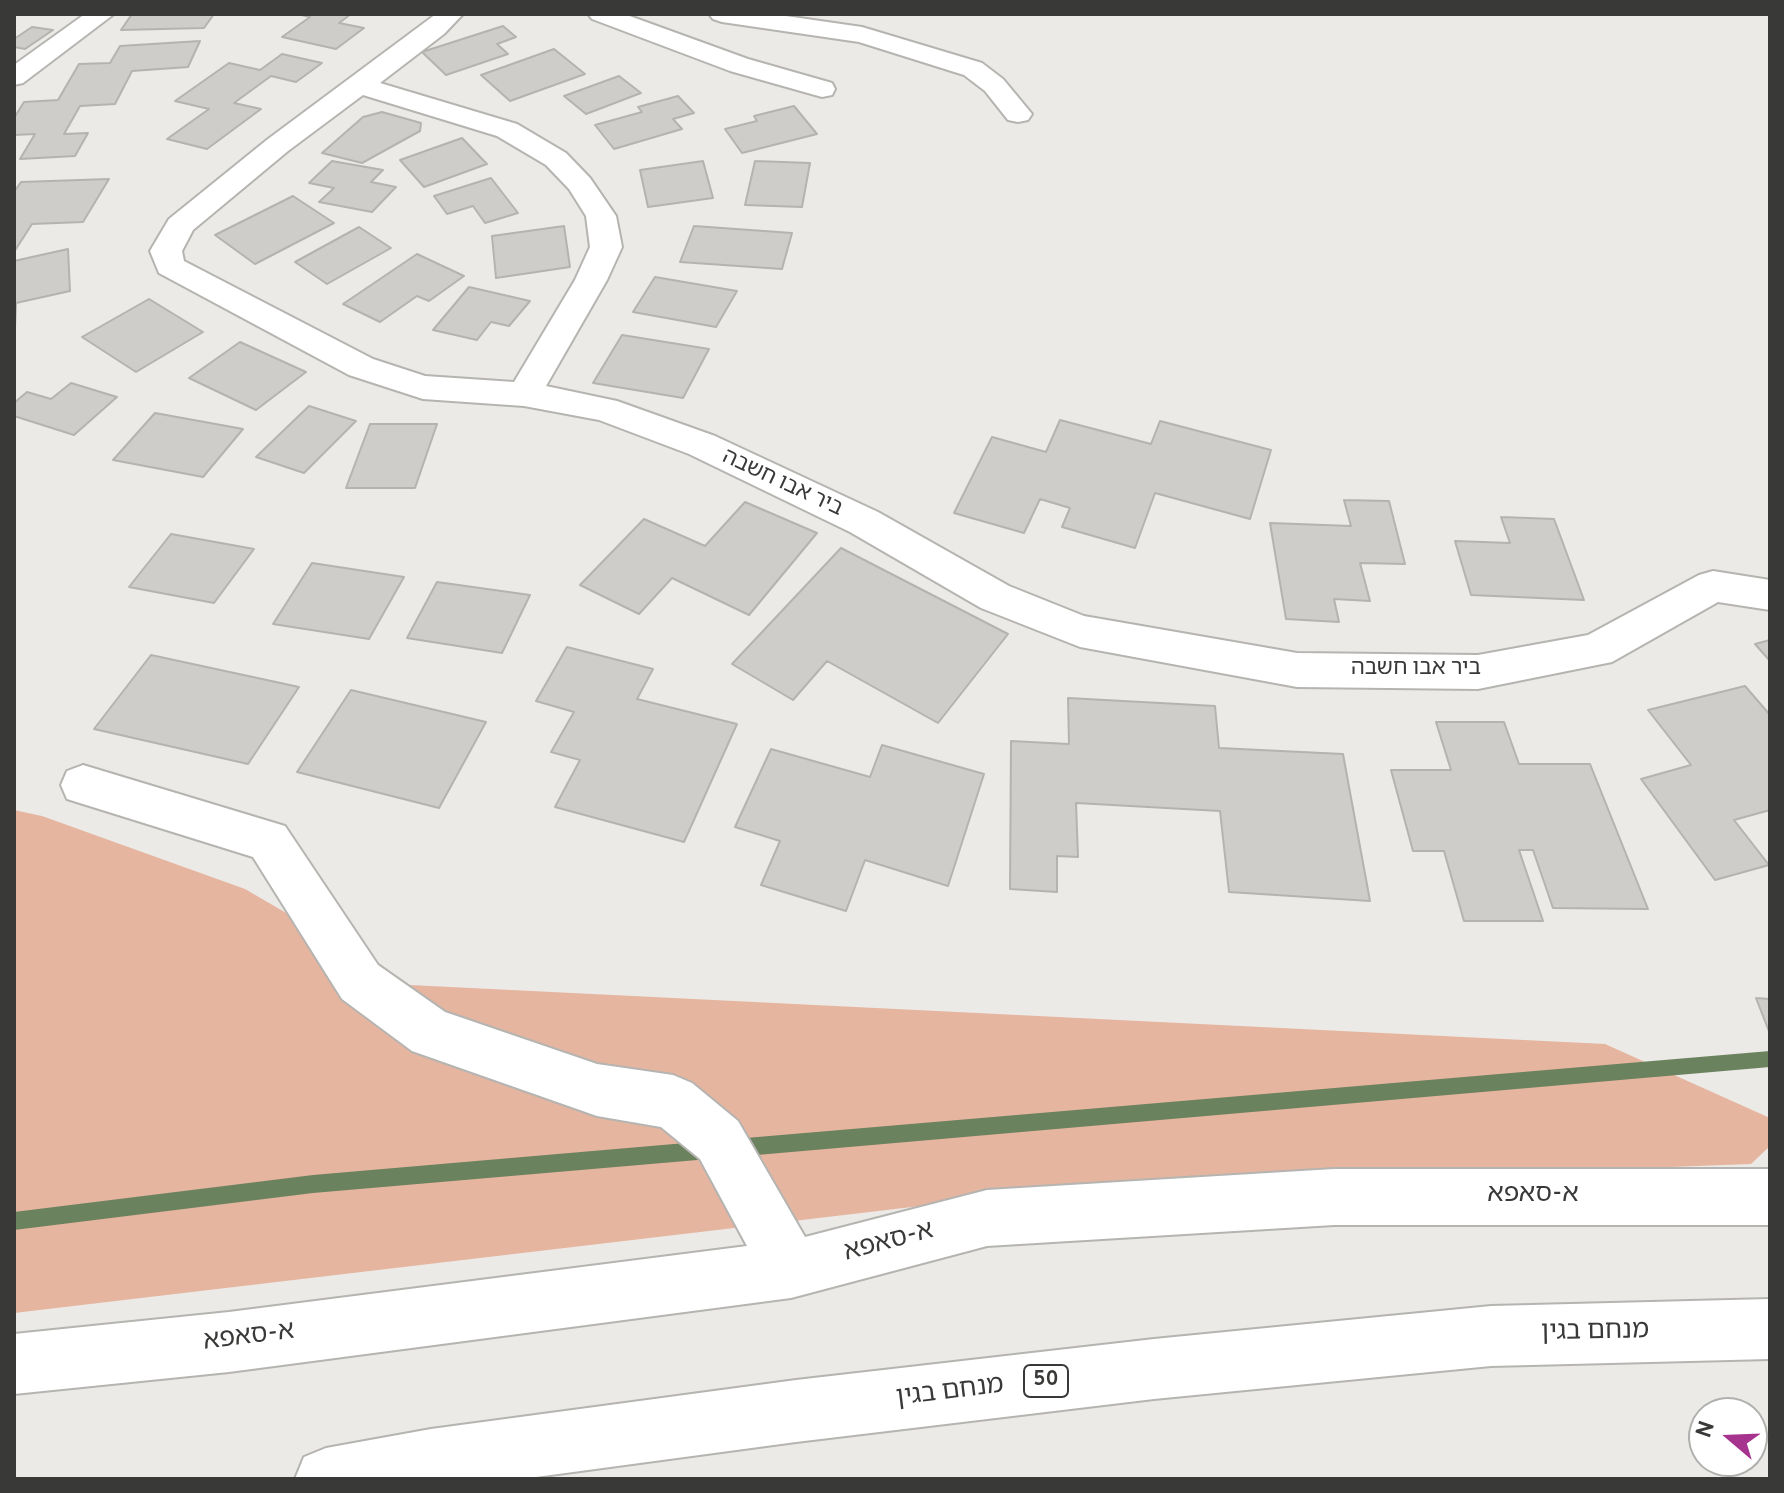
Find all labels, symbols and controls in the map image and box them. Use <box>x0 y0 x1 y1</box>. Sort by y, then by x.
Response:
street label: ביר אבו חשבה <box>717 445 847 523</box>
street label: ביר אבו חשבה <box>1351 657 1481 683</box>
street label: א-סאפא <box>1487 1180 1579 1212</box>
street label: א-סאפא <box>841 1216 937 1270</box>
street label: מנחם בגין <box>1541 1316 1649 1350</box>
street label: א-סאפא <box>202 1317 296 1359</box>
road number: 50 <box>1024 1365 1068 1397</box>
street label: מנחם בגין <box>894 1371 1006 1415</box>
north arrow <box>1688 1397 1768 1477</box>
text: N <box>1691 1418 1722 1442</box>

